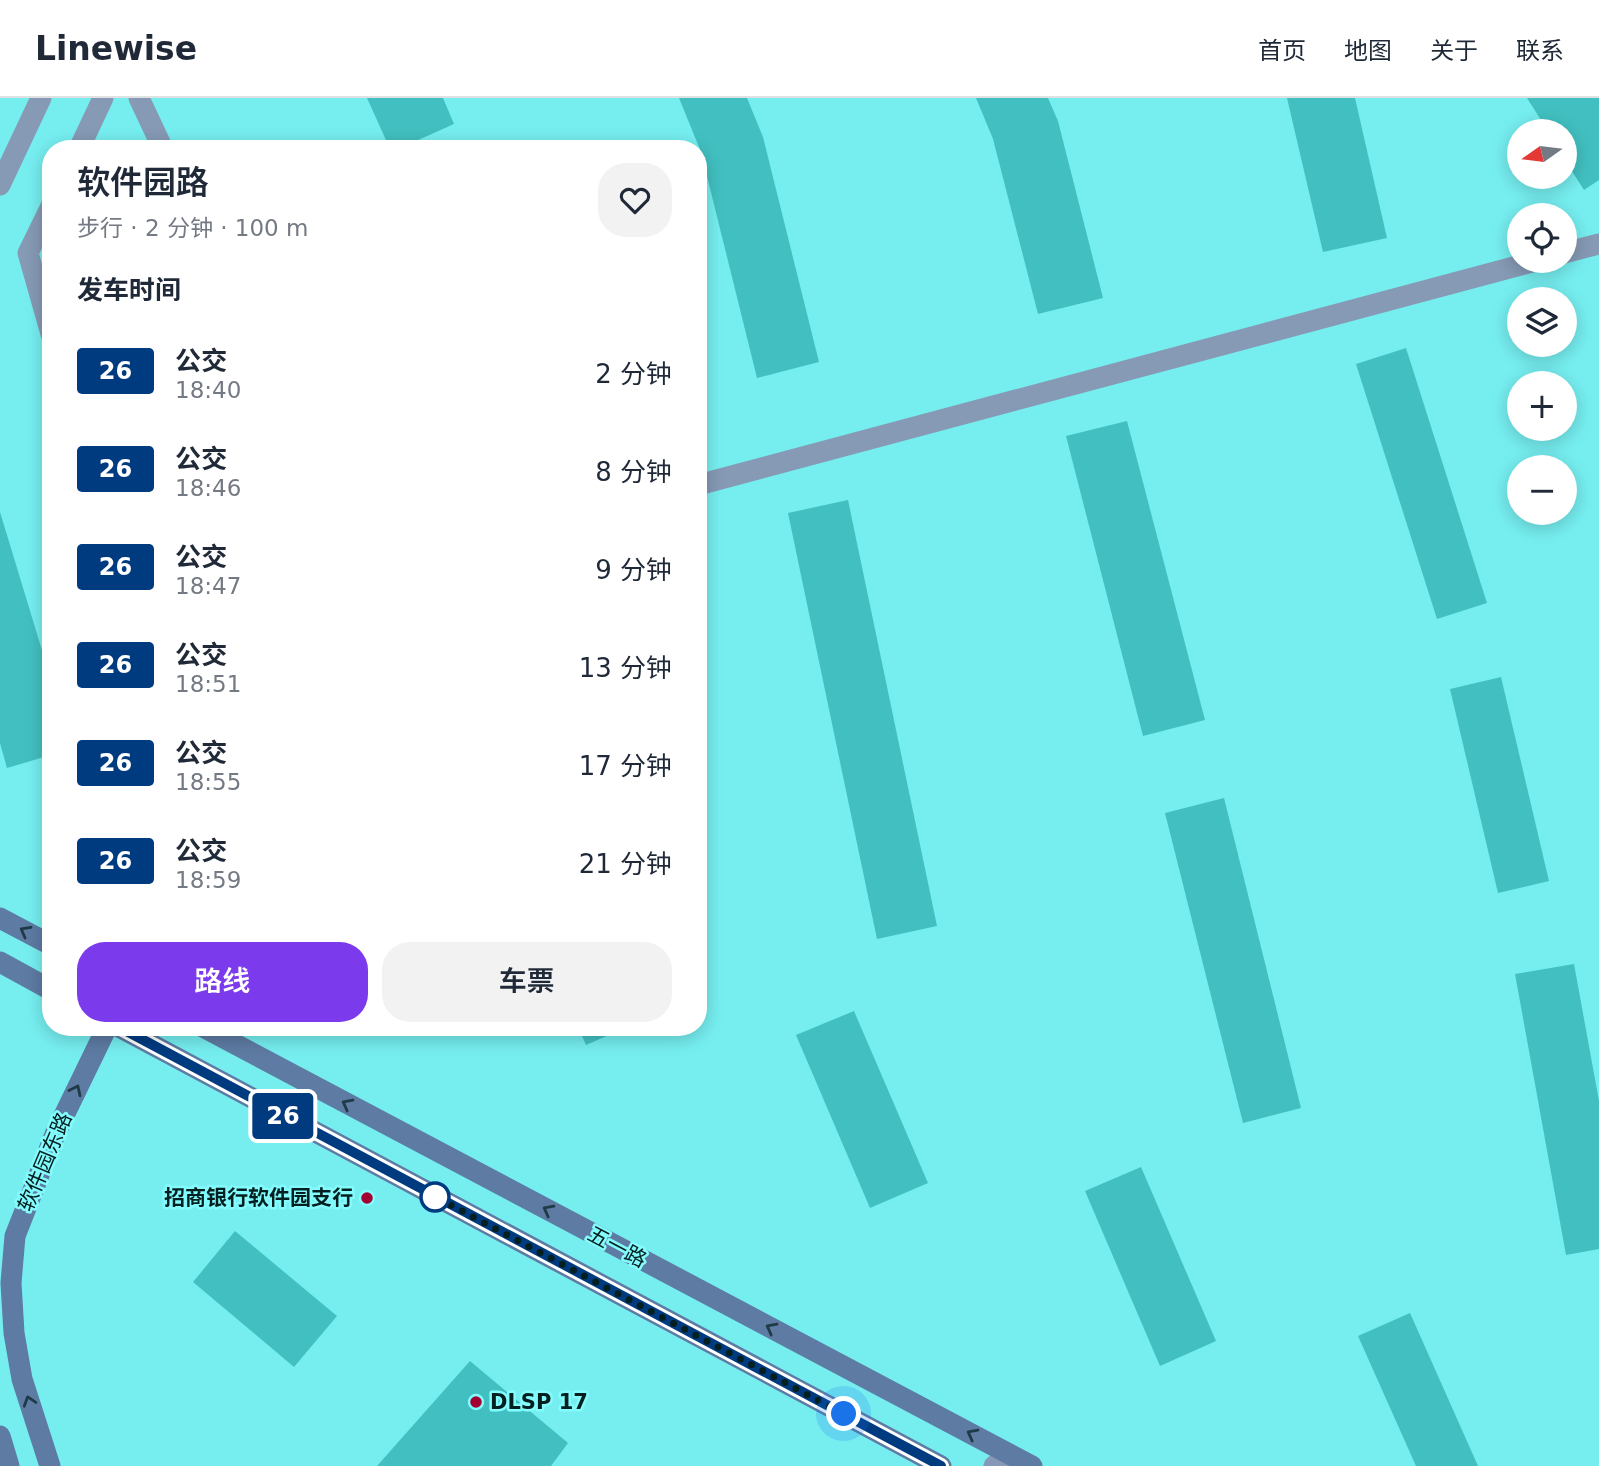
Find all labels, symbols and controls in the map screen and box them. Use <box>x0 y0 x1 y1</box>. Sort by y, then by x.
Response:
text: Linewise <box>35 29 197 68</box>
text: 首页 <box>1258 37 1306 65</box>
text: 地图 <box>1344 37 1392 65</box>
text: 关于 <box>1430 37 1478 65</box>
text: 联系 <box>1516 37 1564 65</box>
north arrow <box>1507 119 1577 189</box>
map controls <box>1507 119 1577 525</box>
text: 软件园路 <box>77 163 209 202</box>
button: heart <box>598 163 672 237</box>
button: locate <box>1507 203 1577 273</box>
text: 步行 · 2 分钟 · 100 m <box>77 215 308 241</box>
text: 发车时间 <box>77 275 181 305</box>
button: layers <box>1507 287 1577 357</box>
text: 公交 <box>175 346 227 376</box>
text: 26 <box>99 357 132 385</box>
text: 2 分钟 <box>595 359 672 389</box>
button: + <box>1507 371 1577 441</box>
text: 18:40 <box>175 377 241 403</box>
text: 公交 <box>175 444 227 474</box>
text: 26 <box>99 455 132 483</box>
button: − <box>1507 455 1577 525</box>
text: 8 分钟 <box>595 457 672 487</box>
text: 18:46 <box>175 475 241 501</box>
text: 公交 <box>175 542 227 572</box>
text: 26 <box>99 553 132 581</box>
text: 9 分钟 <box>595 555 672 585</box>
text: 18:47 <box>175 573 241 599</box>
text: 公交 <box>175 640 227 670</box>
text: 26 <box>99 651 132 679</box>
text: 13 分钟 <box>579 653 672 683</box>
text: 18:51 <box>175 671 241 697</box>
text: 公交 <box>175 738 227 768</box>
text: 26 <box>99 749 132 777</box>
text: 17 分钟 <box>579 751 672 781</box>
text: 18:55 <box>175 769 241 795</box>
text: 公交 <box>175 836 227 866</box>
text: 26 <box>99 847 132 875</box>
text: 21 分钟 <box>579 849 672 879</box>
text: 18:59 <box>175 867 241 893</box>
one-way arrow <box>20 926 33 940</box>
button: 路线 <box>77 942 368 1022</box>
button: 车票 <box>382 942 672 1022</box>
one-way arrow <box>68 1085 82 1097</box>
line badge: 26 <box>252 1093 314 1139</box>
one-way arrow <box>342 1098 354 1112</box>
text: 26 <box>266 1102 300 1130</box>
street label: 软件园东路 <box>13 1109 77 1215</box>
unlabelled marker <box>420 1182 450 1212</box>
place label: 招商银行软件园支行 <box>164 1186 353 1210</box>
marker: 招商银行软件园支行 <box>359 1190 375 1206</box>
one-way arrow <box>543 1205 555 1218</box>
street label: 五一路 <box>584 1222 650 1272</box>
one-way arrow <box>766 1323 778 1336</box>
place label: DLSP 17 <box>490 1390 588 1414</box>
marker: DLSP 17 <box>468 1394 484 1410</box>
one-way arrow <box>23 1395 38 1407</box>
your location <box>826 1396 861 1431</box>
one-way arrow <box>967 1429 979 1443</box>

